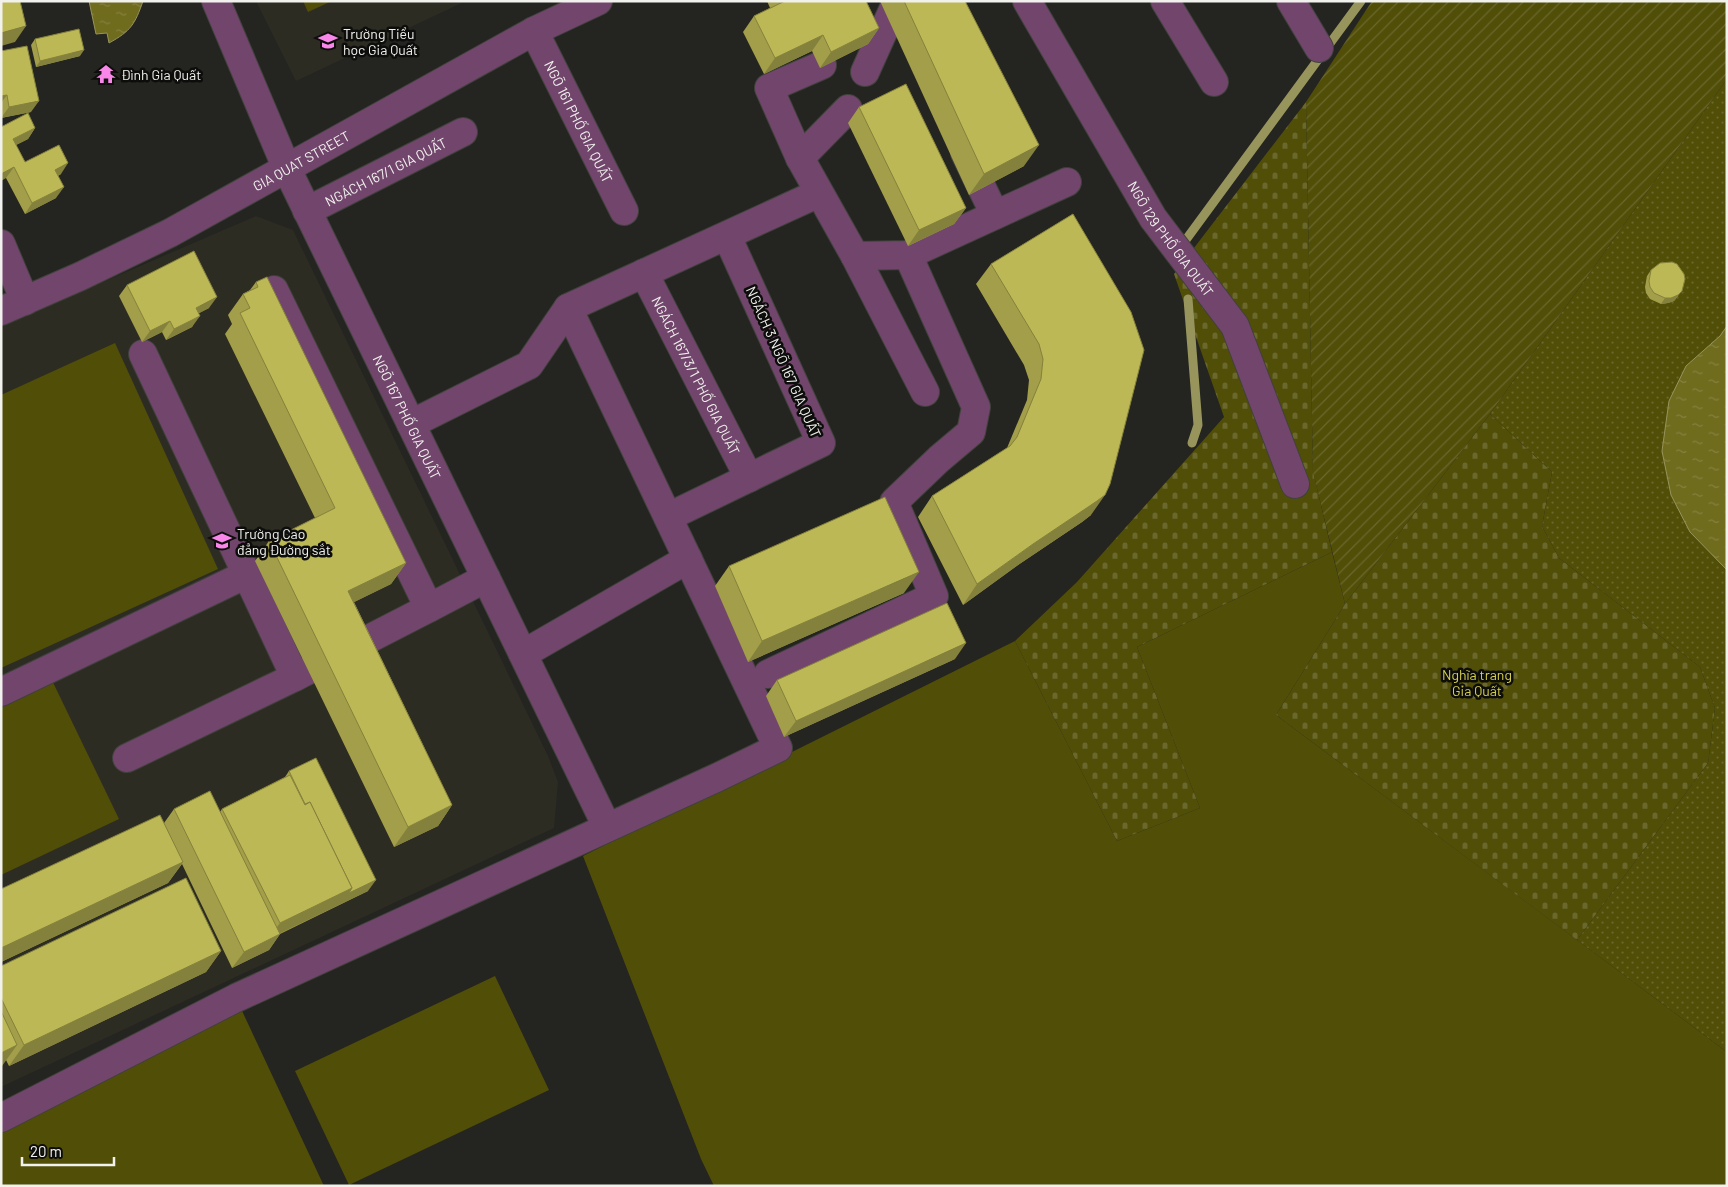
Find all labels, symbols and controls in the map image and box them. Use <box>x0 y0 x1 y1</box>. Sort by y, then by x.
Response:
place label: Trường Tiểu học Gia Quất <box>343 25 418 58</box>
school or university icon: Trường Tiểu học Gia Quất <box>317 30 339 52</box>
street label: NGÕ 161 PHỐ GIA QUẤT <box>542 57 617 185</box>
temple icon: Đình Gia Quất <box>95 63 117 85</box>
place label: Đình Gia Quất <box>121 66 201 83</box>
street label: GIA QUAT STREET <box>250 127 353 194</box>
street label: NGÁCH 167/1 GIA QUẤT <box>322 133 449 209</box>
street label: NGÕ 129 PHỐ GIA QUẤT <box>1125 178 1218 299</box>
street label: NGÁCH 3 NGÕ 167 GIA QUẤT <box>743 284 825 440</box>
street label: NGÁCH 167/3/1 PHỐ GIA QUẤT <box>649 293 744 458</box>
street label: NGÕ 167 PHỐ GIA QUẤT <box>370 352 445 482</box>
place label: Trường Cao đẳng Đường sắt <box>237 525 331 558</box>
school or university icon: Trường Cao đẳng Đường sắt <box>211 530 233 552</box>
park label: Nghĩa trang Gia Quất <box>1442 666 1512 699</box>
scale bar <box>22 1134 115 1166</box>
text: 20 m <box>30 1142 62 1160</box>

